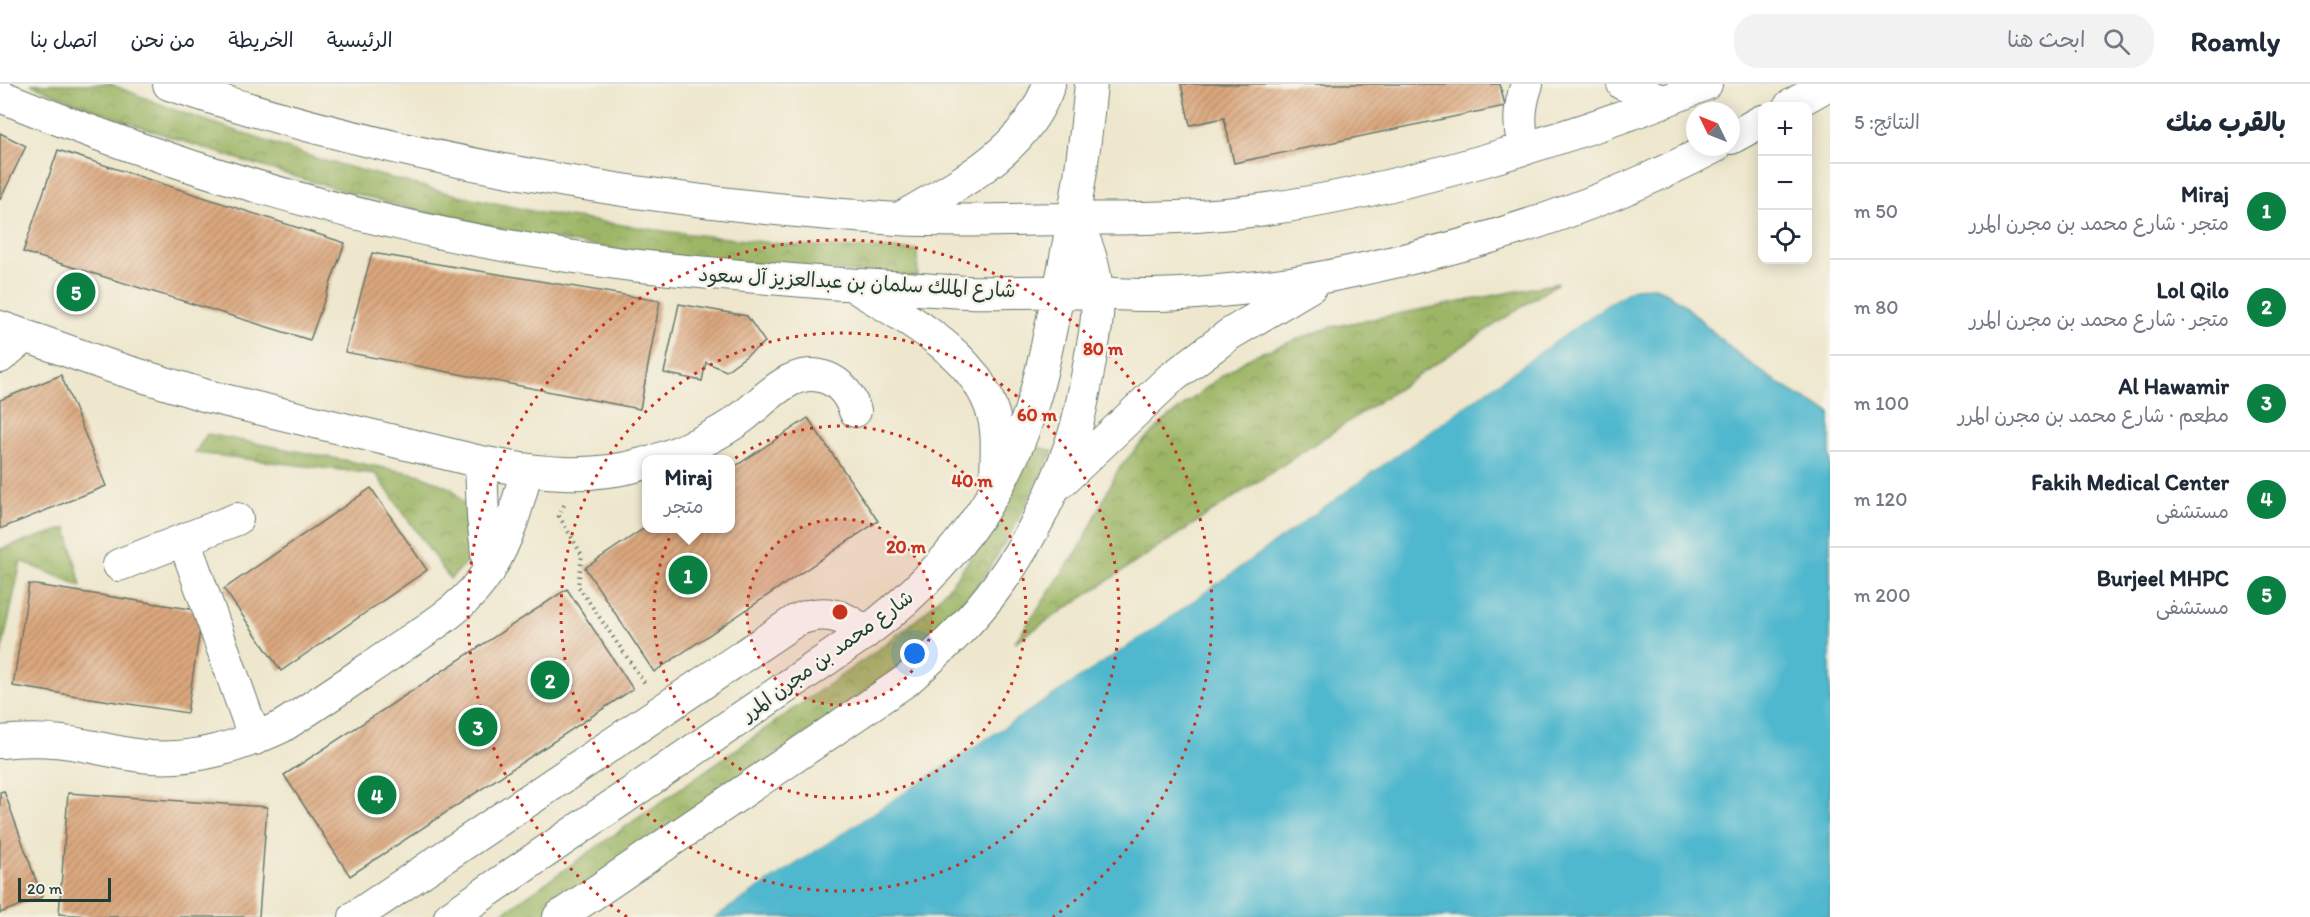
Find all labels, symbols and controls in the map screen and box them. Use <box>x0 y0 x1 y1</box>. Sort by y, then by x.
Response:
search box <box>1734 14 2154 68</box>
text: Roamly <box>2190 24 2280 58</box>
icon: search <box>2100 25 2133 58</box>
text: ابحث هنا <box>2007 26 2085 53</box>
text: اتصل بنا <box>30 27 98 52</box>
text: من نحن <box>131 27 195 52</box>
text: الخريطة <box>228 27 294 52</box>
text: الرئيسية <box>327 27 393 52</box>
north arrow <box>1686 102 1740 156</box>
map controls <box>1758 102 1812 264</box>
button: + <box>1758 102 1812 156</box>
text: بالقرب منك <box>2166 106 2286 138</box>
text: النتائج: 5 <box>1854 110 1920 134</box>
button: − <box>1758 156 1812 210</box>
text: Miraj <box>2181 181 2229 208</box>
text: 50 m <box>1854 199 1898 223</box>
text: 1 <box>2262 199 2271 223</box>
button: locate <box>1758 210 1812 264</box>
text: متجر · شارع محمد بن مجرن المرر <box>1969 211 2229 235</box>
street label: شارع الملك سلمان بن عبدالعزيز آل سعود <box>698 262 1016 304</box>
pin: 5 <box>56 270 96 314</box>
text: Lol Qilo <box>2156 277 2229 304</box>
text: 80 m <box>1854 295 1899 319</box>
text: 2 <box>2261 295 2272 319</box>
text: متجر · شارع محمد بن مجرن المرر <box>1969 307 2229 331</box>
text: 80 m <box>1083 338 1124 360</box>
text: Al Hawamir <box>2118 373 2229 400</box>
text: 100 m <box>1854 391 1909 415</box>
text: 3 <box>2261 391 2272 415</box>
text: مطعم · شارع محمد بن مجرن المرر <box>1958 403 2229 427</box>
text: 60 m <box>1017 404 1058 426</box>
popup <box>642 455 735 533</box>
text: Miraj <box>665 464 712 491</box>
text: Fakih Medical Center <box>2031 469 2229 496</box>
text: 40 m <box>951 470 993 492</box>
text: 120 m <box>1854 487 1907 511</box>
text: 4 <box>2260 487 2273 511</box>
text: متجر <box>665 494 704 518</box>
text: مستشفى <box>2156 499 2229 523</box>
text: 20 m <box>886 536 927 558</box>
pin: 1 <box>668 552 708 598</box>
text: Burjeel MHPC <box>2097 565 2229 592</box>
text: 200 m <box>1854 583 1911 607</box>
text: 5 <box>2261 583 2272 607</box>
street label: شارع محمد بن مجرن المرر <box>735 585 919 728</box>
text: مستشفى <box>2156 595 2229 619</box>
centre of rings <box>830 602 850 622</box>
your location <box>900 639 929 668</box>
pin: 2 <box>530 658 570 702</box>
pin: 3 <box>458 704 498 750</box>
pin: 4 <box>358 772 397 818</box>
scale bar <box>18 875 111 902</box>
text: 20 m <box>27 879 62 898</box>

